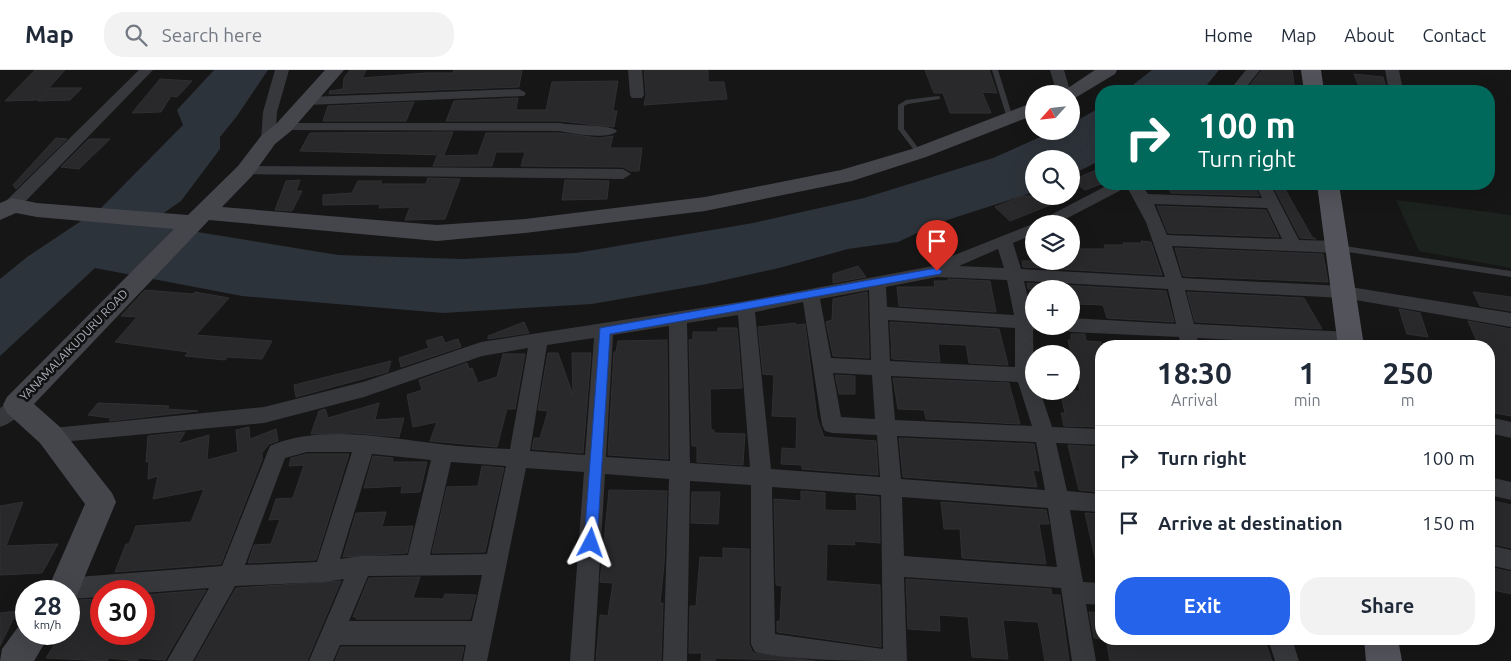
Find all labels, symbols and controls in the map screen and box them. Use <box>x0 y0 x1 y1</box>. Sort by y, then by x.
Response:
search box <box>104 12 454 57</box>
text: Map <box>25 21 74 48</box>
icon: search <box>122 21 150 49</box>
text: Search here <box>162 24 262 46</box>
text: Home <box>1204 25 1253 45</box>
text: Map <box>1281 25 1316 45</box>
text: About <box>1344 25 1394 45</box>
text: Contact <box>1422 25 1486 45</box>
north arrow <box>1025 85 1080 140</box>
map controls <box>1025 85 1080 400</box>
icon: right <box>1115 105 1180 170</box>
text: 100 m <box>1198 105 1296 145</box>
text: Turn right <box>1198 146 1296 171</box>
button: search <box>1025 150 1080 205</box>
button: layers <box>1025 215 1080 270</box>
pin <box>916 220 958 271</box>
icon: arrive <box>923 227 951 255</box>
button: + <box>1025 280 1080 335</box>
street label: YANAMALAIKUDURU ROAD <box>17 286 130 403</box>
button: − <box>1025 345 1080 400</box>
text: 18:30 <box>1157 356 1232 390</box>
text: 1 <box>1299 356 1316 390</box>
text: 250 <box>1382 356 1433 390</box>
text: Arrival <box>1171 391 1218 409</box>
text: min <box>1294 391 1321 409</box>
text: m <box>1401 391 1415 409</box>
icon: right <box>1115 444 1143 472</box>
text: Turn right <box>1158 447 1246 469</box>
text: 100 m <box>1422 447 1475 469</box>
icon: arrive <box>1115 509 1143 537</box>
text: Arrive at destination <box>1158 512 1343 534</box>
text: 150 m <box>1422 512 1475 534</box>
position arrow <box>564 516 616 568</box>
button: Exit <box>1115 577 1290 635</box>
button: Share <box>1300 577 1475 635</box>
speed limit sign: 30 <box>90 580 155 645</box>
text: 28 <box>33 592 62 620</box>
text: km/h <box>34 618 61 631</box>

